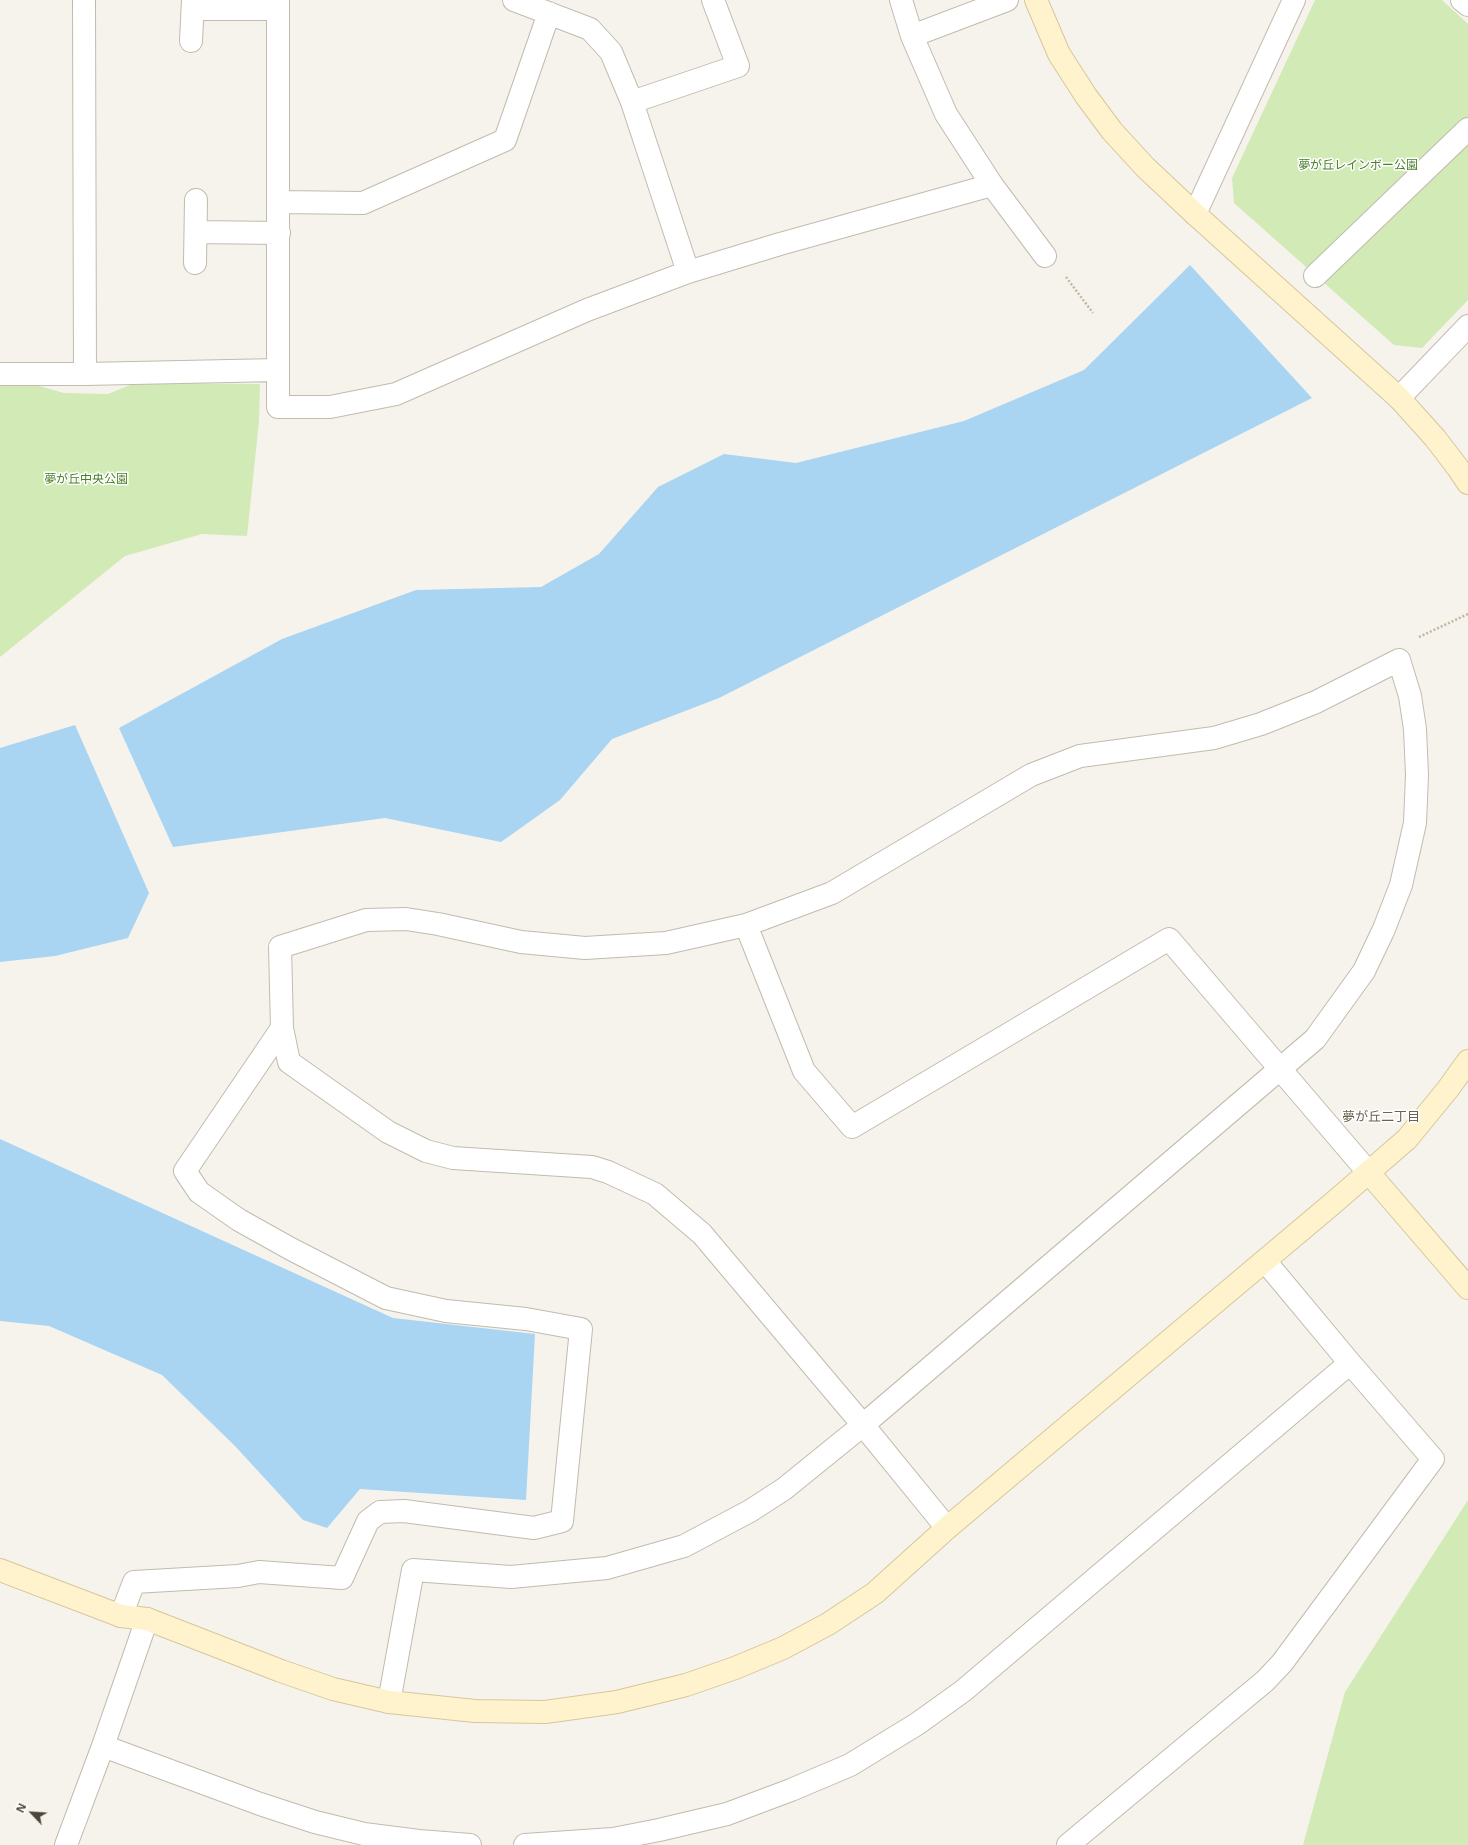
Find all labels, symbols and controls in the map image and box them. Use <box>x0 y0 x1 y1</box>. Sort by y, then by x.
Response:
park label: 夢が丘レインボー公園 <box>1298 159 1418 173</box>
park label: 夢が丘中央公園 <box>44 473 128 487</box>
district label: 夢が丘二丁目 <box>1342 1109 1420 1125</box>
north arrow <box>12 1793 52 1833</box>
text: N <box>12 1800 29 1815</box>

